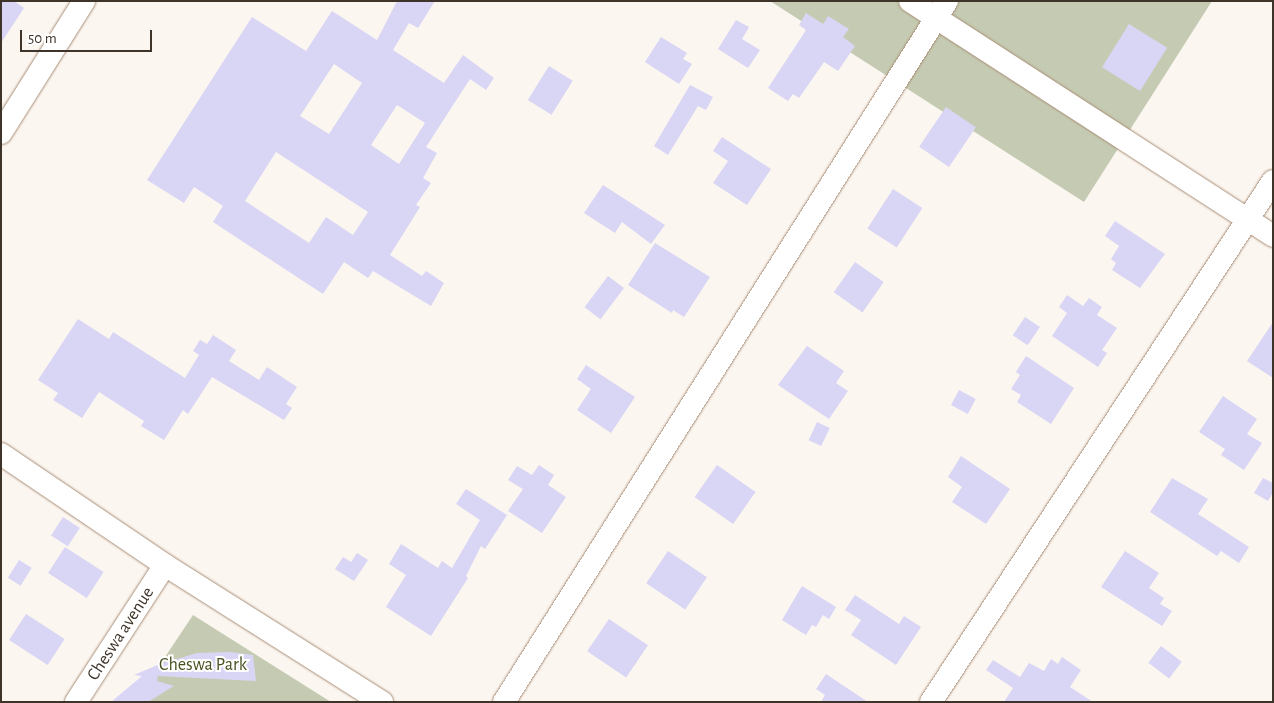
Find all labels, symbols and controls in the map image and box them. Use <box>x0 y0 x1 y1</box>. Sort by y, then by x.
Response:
scale bar <box>22 20 155 52</box>
text: 50 m <box>28 31 57 46</box>
street label: Cheswa avenue <box>83 583 159 685</box>
park label: Cheswa Park <box>159 654 247 676</box>

